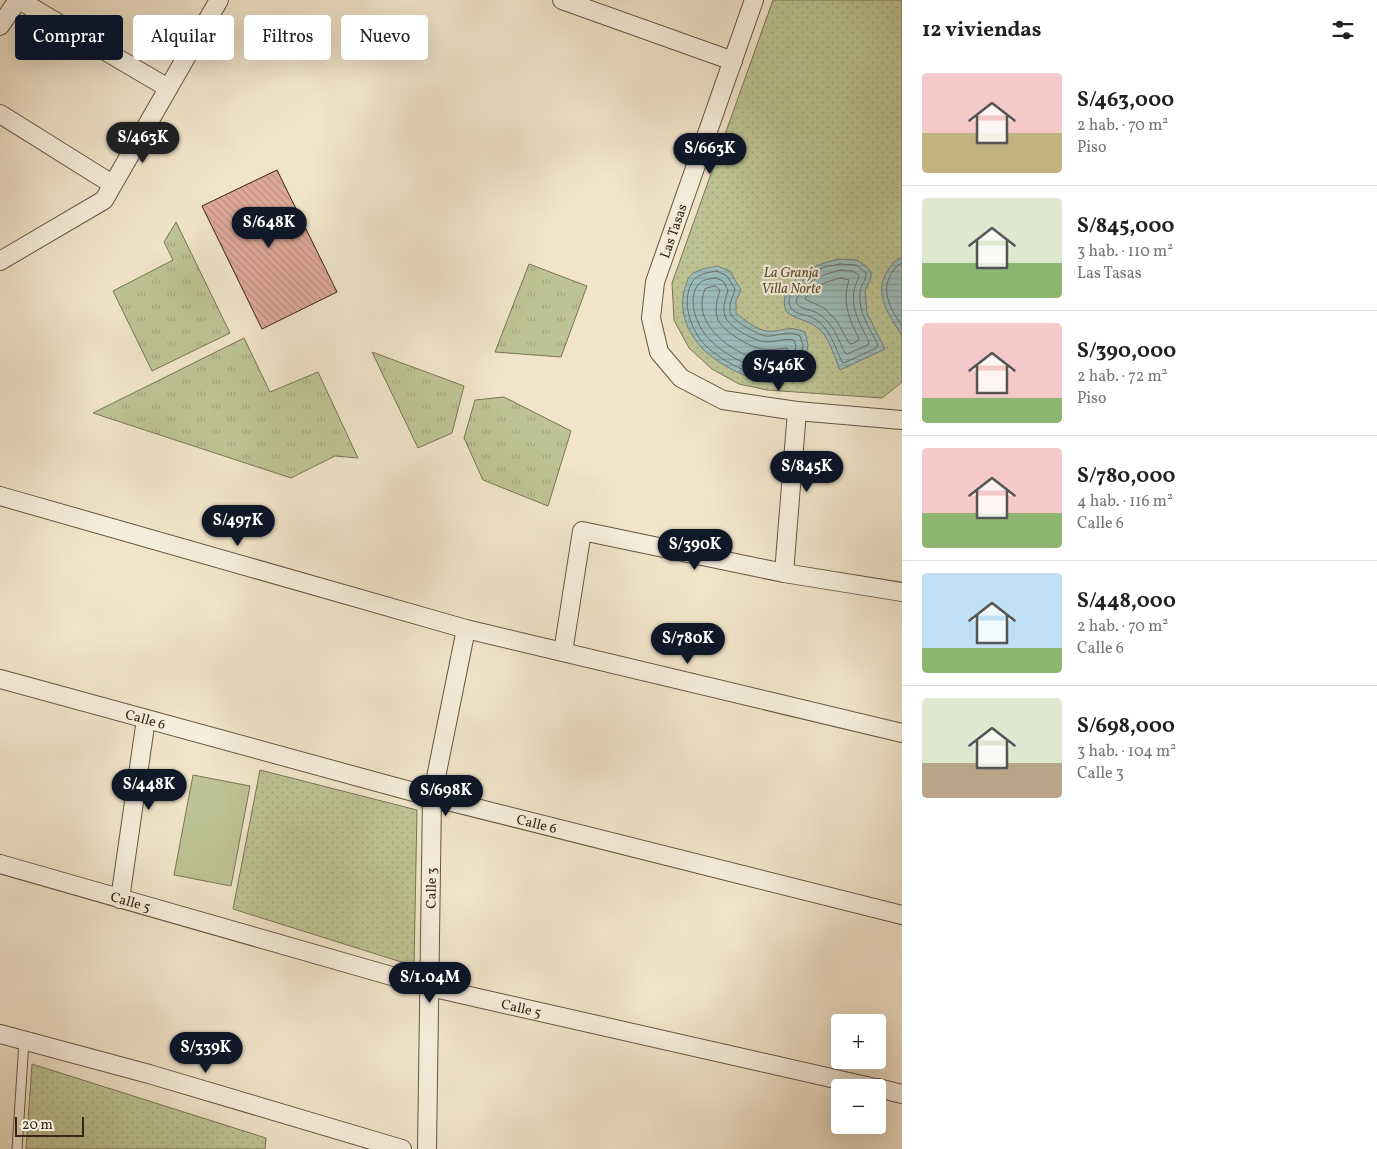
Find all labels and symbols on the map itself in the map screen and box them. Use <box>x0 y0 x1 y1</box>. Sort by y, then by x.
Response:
pin: S/463K <box>102 121 184 164</box>
pin: S/663K <box>669 132 751 175</box>
street label: Las Tasas <box>656 202 693 261</box>
pin: S/648K <box>228 206 310 249</box>
park label: La Granja Villa Norte <box>761 264 821 299</box>
pin: S/546K <box>738 350 820 392</box>
pin: S/845K <box>766 450 848 493</box>
pin: S/497K <box>197 504 279 547</box>
pin: S/390K <box>654 528 736 571</box>
pin: S/780K <box>647 622 729 665</box>
street label: Calle 6 <box>123 706 168 735</box>
pin: S/448K <box>108 768 190 811</box>
pin: S/698K <box>405 774 487 817</box>
street label: Calle 6 <box>514 811 559 839</box>
street label: Calle 3 <box>422 867 442 909</box>
street label: Calle 5 <box>108 888 153 918</box>
pin: S/1.04M <box>384 962 476 1004</box>
street label: Calle 5 <box>499 995 543 1023</box>
pin: S/339K <box>165 1032 247 1074</box>
scale bar <box>15 1114 84 1137</box>

